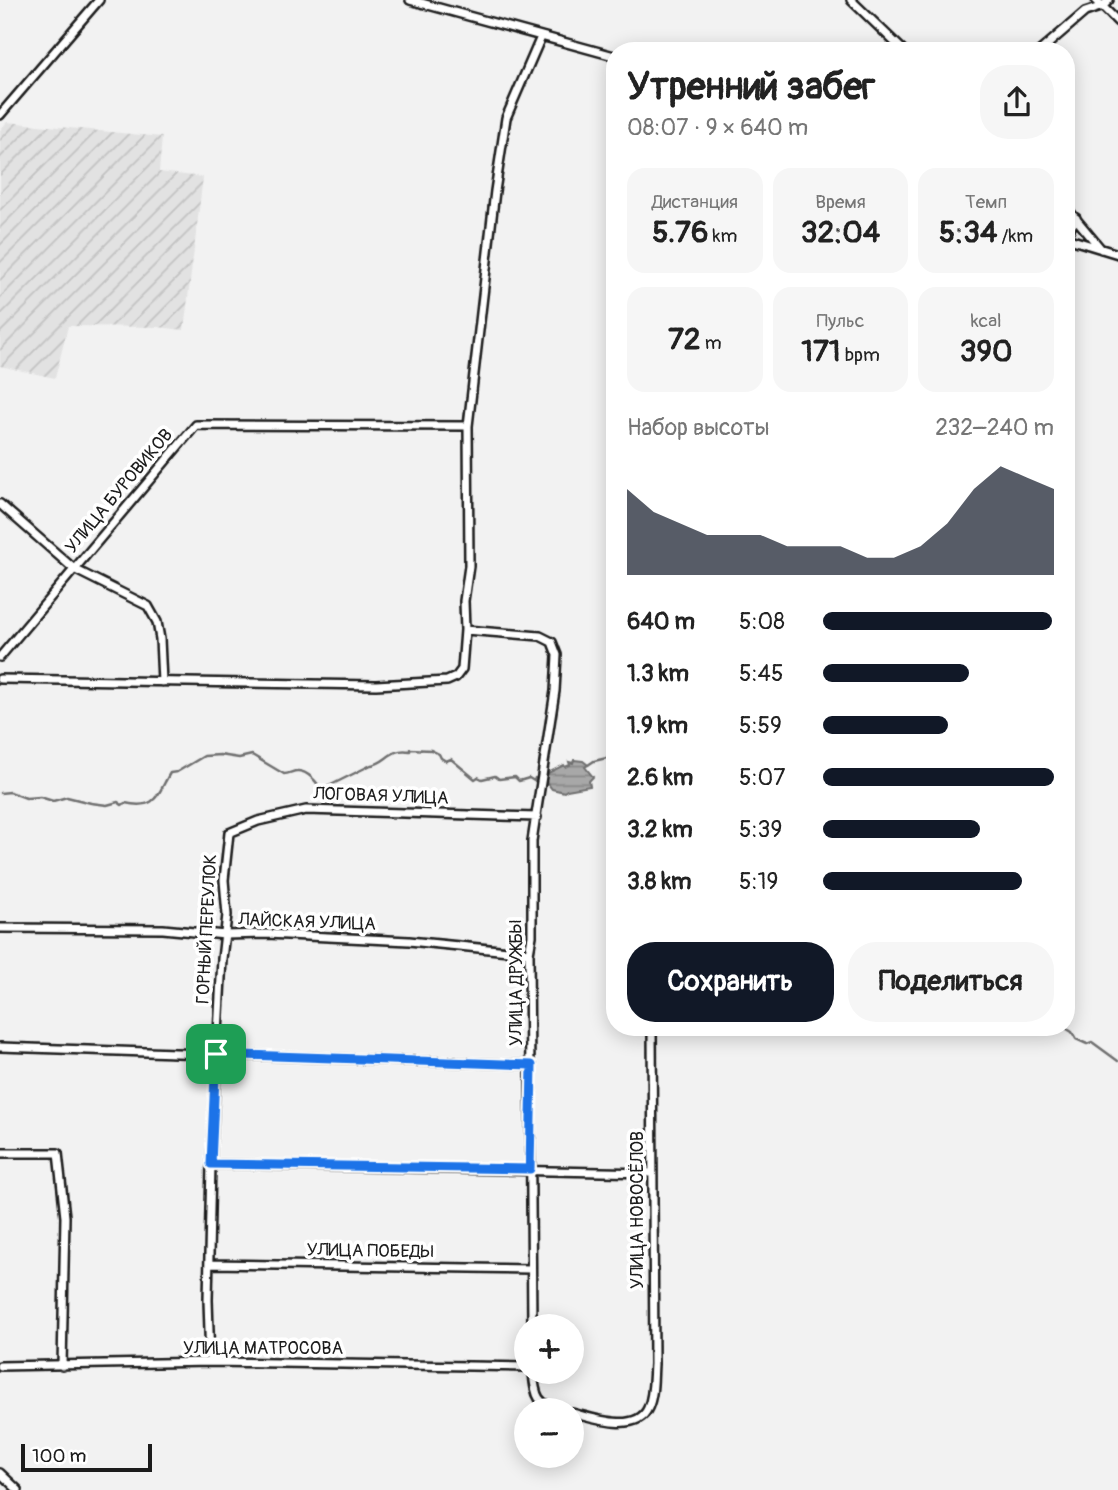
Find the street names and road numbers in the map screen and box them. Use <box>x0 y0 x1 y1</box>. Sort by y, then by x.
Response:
street label: УЛИЦА БУРОВИКОВ <box>60 424 178 558</box>
street label: ЛОГОВАЯ УЛИЦА <box>312 782 449 810</box>
street label: ГОРНЫЙ ПЕРЕУЛОК <box>192 854 222 1004</box>
street label: ЛАЙСКАЯ УЛИЦА <box>237 908 376 936</box>
street label: УЛИЦА ДРУЖБЫ <box>505 920 528 1046</box>
street label: УЛИЦА НОВОСЁЛОВ <box>626 1131 649 1289</box>
street label: УЛИЦА ПОБЕДЫ <box>306 1238 434 1264</box>
street label: УЛИЦА МАТРОСОВА <box>183 1337 343 1360</box>

